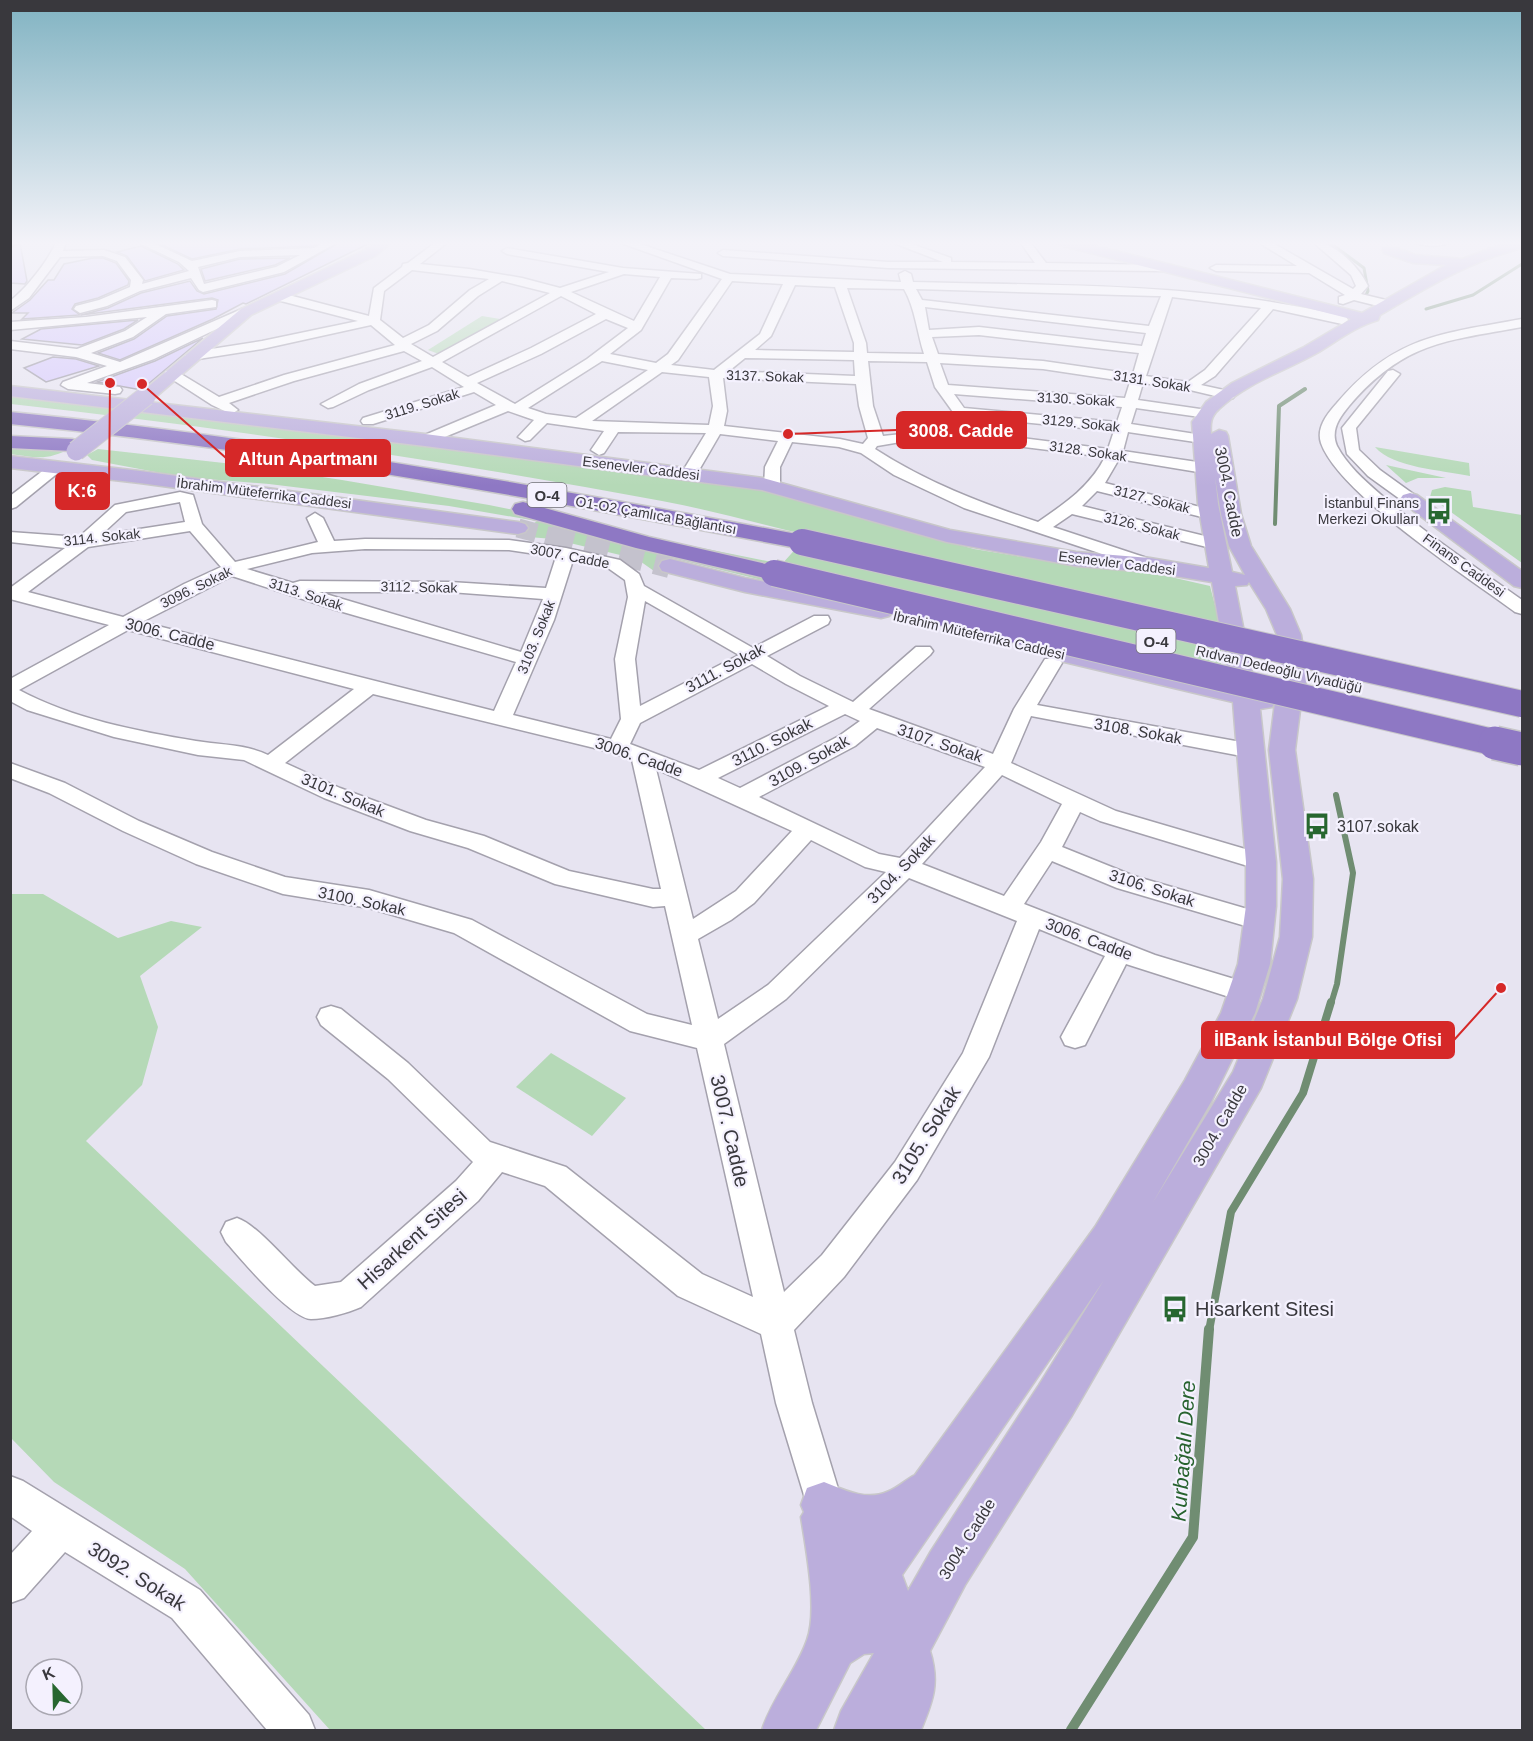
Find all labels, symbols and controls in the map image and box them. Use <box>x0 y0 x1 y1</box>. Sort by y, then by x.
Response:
street label: 3137. Sokak <box>726 367 805 385</box>
street label: 3131. Sokak <box>1112 367 1193 395</box>
street label: 3119. Sokak <box>383 385 462 423</box>
street label: 3130. Sokak <box>1037 389 1116 409</box>
street label: 3129. Sokak <box>1041 411 1122 435</box>
callout: 3008. Cadde <box>897 412 1026 448</box>
text: 3008. Cadde <box>908 421 1014 441</box>
street label: 3128. Sokak <box>1048 438 1129 464</box>
callout: Altun Apartmanı <box>226 440 390 476</box>
street label: 3004. Cadde <box>1212 445 1246 539</box>
text: Altun Apartmanı <box>238 449 378 469</box>
street label: Esenevler Caddesi <box>582 453 700 483</box>
callout: K:6 <box>56 473 109 509</box>
street label: İbrahim Müteferrika Caddesi <box>176 473 352 512</box>
text: K:6 <box>67 481 97 501</box>
street label: 3127. Sokak <box>1112 482 1193 516</box>
road number: O-4 <box>528 483 566 507</box>
street label: O1-O2 Çamlıca Bağlantısı <box>574 493 738 537</box>
place label: İstanbul Finans Merkezi Okulları <box>1318 494 1419 527</box>
bus stop icon: İstanbul Finans Merkezi Okulları <box>1424 496 1454 526</box>
street label: 3126. Sokak <box>1102 509 1183 543</box>
street label: 3114. Sokak <box>63 525 142 549</box>
street label: Finans Caddesi <box>1420 530 1508 600</box>
street label: 3007. Cadde <box>529 540 611 572</box>
street label: Esenevler Caddesi <box>1058 548 1176 578</box>
street label: 3096. Sokak <box>158 562 235 611</box>
street label: 3113. Sokak <box>267 575 346 614</box>
street label: 3112. Sokak <box>380 578 459 596</box>
street label: 3103. Sokak <box>514 597 558 676</box>
street label: İbrahim Müteferrika Caddesi <box>892 606 1067 663</box>
street label: 3006. Cadde <box>123 615 217 653</box>
road number: O-4 <box>1136 629 1176 653</box>
street label: 3111. Sokak <box>683 640 768 696</box>
street label: Rıdvan Dedeoğlu Viyadüğü <box>1194 642 1364 696</box>
street label: 3110. Sokak <box>729 714 816 769</box>
street label: 3108. Sokak <box>1093 715 1184 747</box>
street label: 3107. Sokak <box>895 720 986 766</box>
street label: 3109. Sokak <box>766 732 853 790</box>
street label: 3006. Cadde <box>593 734 685 780</box>
street label: 3101. Sokak <box>299 770 388 821</box>
bus stop icon: 3107.sokak <box>1302 811 1332 841</box>
place label: 3107.sokak <box>1337 818 1420 835</box>
street label: 3104. Sokak <box>864 830 939 907</box>
street label: 3106. Sokak <box>1107 866 1198 910</box>
street label: 3100. Sokak <box>317 883 408 919</box>
street label: 3006. Cadde <box>1043 915 1135 963</box>
callout: İlBank İstanbul Bölge Ofisi <box>1202 1022 1454 1058</box>
text: İlBank İstanbul Bölge Ofisi <box>1214 1030 1442 1050</box>
street label: 3007. Cadde <box>706 1073 754 1189</box>
street label: 3105. Sokak <box>887 1081 965 1188</box>
street label: 3004. Cadde <box>1190 1081 1250 1169</box>
street label: Hisarkent Sitesi <box>353 1184 471 1294</box>
bus stop icon: Hisarkent Sitesi <box>1160 1294 1190 1324</box>
place label: Hisarkent Sitesi <box>1195 1298 1334 1320</box>
water label: Kurbağalı Dere <box>1167 1380 1199 1522</box>
street label: 3004. Cadde <box>936 1496 999 1582</box>
street label: 3092. Sokak <box>84 1537 191 1615</box>
north arrow <box>24 1657 84 1717</box>
text: K <box>40 1663 58 1684</box>

